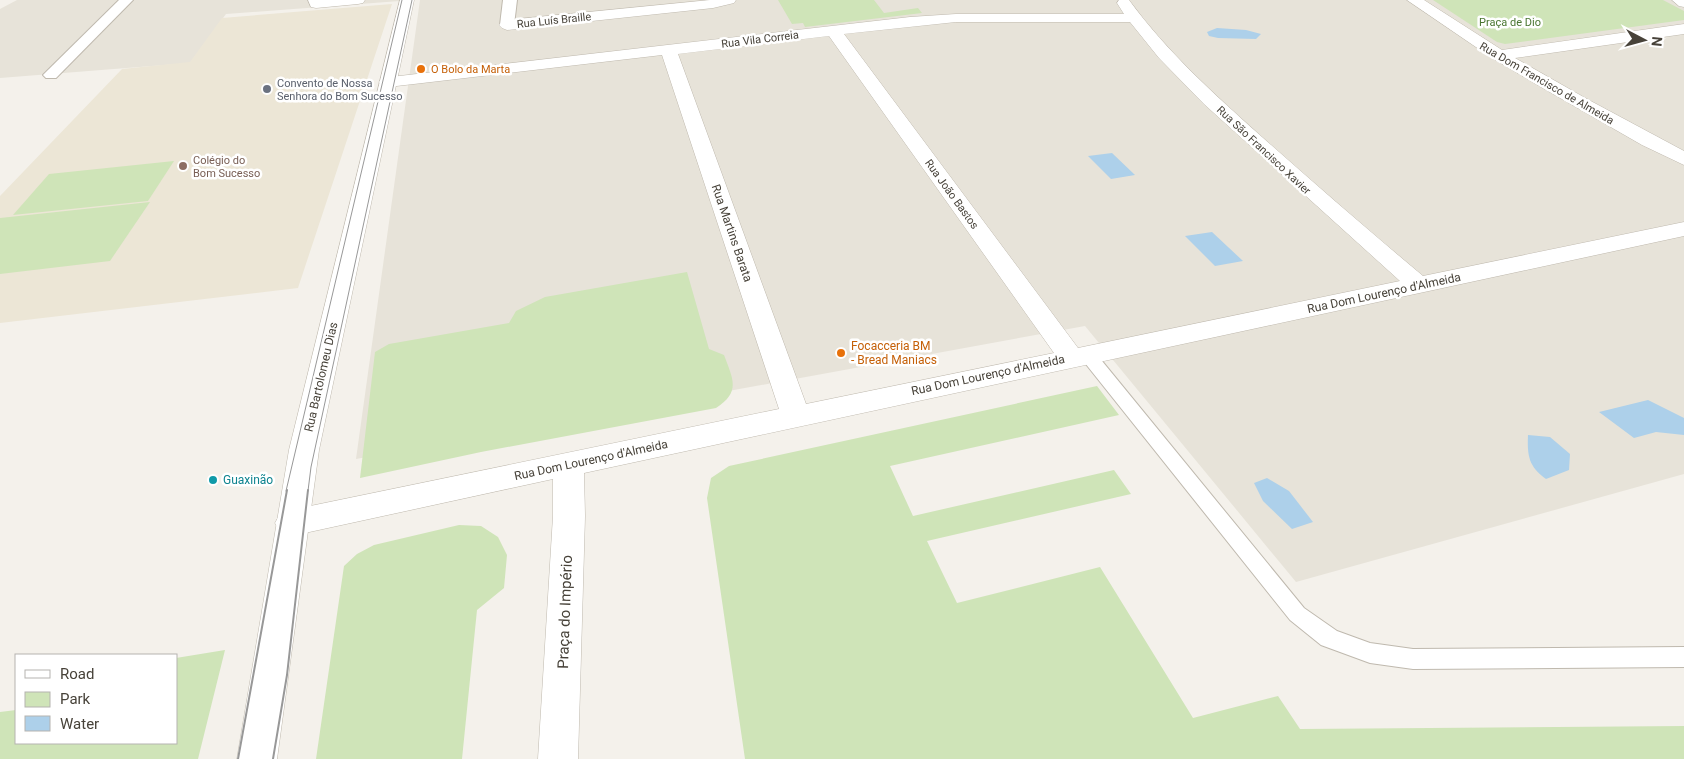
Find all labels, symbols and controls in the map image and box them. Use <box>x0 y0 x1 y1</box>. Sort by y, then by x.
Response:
street label: Rua Luís Braille <box>516 10 592 31</box>
north arrow <box>1619 15 1669 65</box>
park label: Praça de Dio <box>1479 16 1541 29</box>
street label: Rua Vila Correia <box>721 28 800 51</box>
text: N <box>1648 36 1665 47</box>
street label: Rua Dom Francisco de Almeida <box>1477 40 1616 127</box>
marker: O Bolo da Marta <box>415 63 427 75</box>
place label: O Bolo da Marta <box>431 63 510 76</box>
place label: Convento de Nossa Senhora do Bom Sucesso <box>277 77 403 103</box>
marker: Convento de Nossa Senhora do Bom Sucesso <box>261 83 273 95</box>
street label: Rua São Francisco Xavier <box>1214 103 1314 198</box>
place label: Colégio do Bom Sucesso <box>193 154 260 180</box>
street label: Rua João Bastos <box>922 157 981 232</box>
marker: Colégio do Bom Sucesso <box>177 160 189 172</box>
street label: Rua Martins Barata <box>709 182 755 284</box>
street label: Rua Dom Lourenço d'Almeida <box>1306 270 1462 316</box>
street label: Rua Bartolomeu Dias <box>302 321 340 433</box>
place label: Focacceria BM - Bread Maniacs <box>851 339 937 367</box>
marker: Focacceria BM - Bread Maniacs <box>835 347 847 359</box>
street label: Rua Dom Lourenço d'Almeida <box>910 352 1066 398</box>
street label: Rua Dom Lourenço d'Almeida <box>513 437 669 483</box>
place label: Guaxinão <box>223 473 273 487</box>
marker: Guaxinão <box>207 474 219 486</box>
street label: Praça do Império <box>554 555 576 669</box>
legend <box>15 654 178 744</box>
text: Road <box>60 665 94 683</box>
text: Park <box>60 690 91 708</box>
text: Water <box>60 715 99 733</box>

